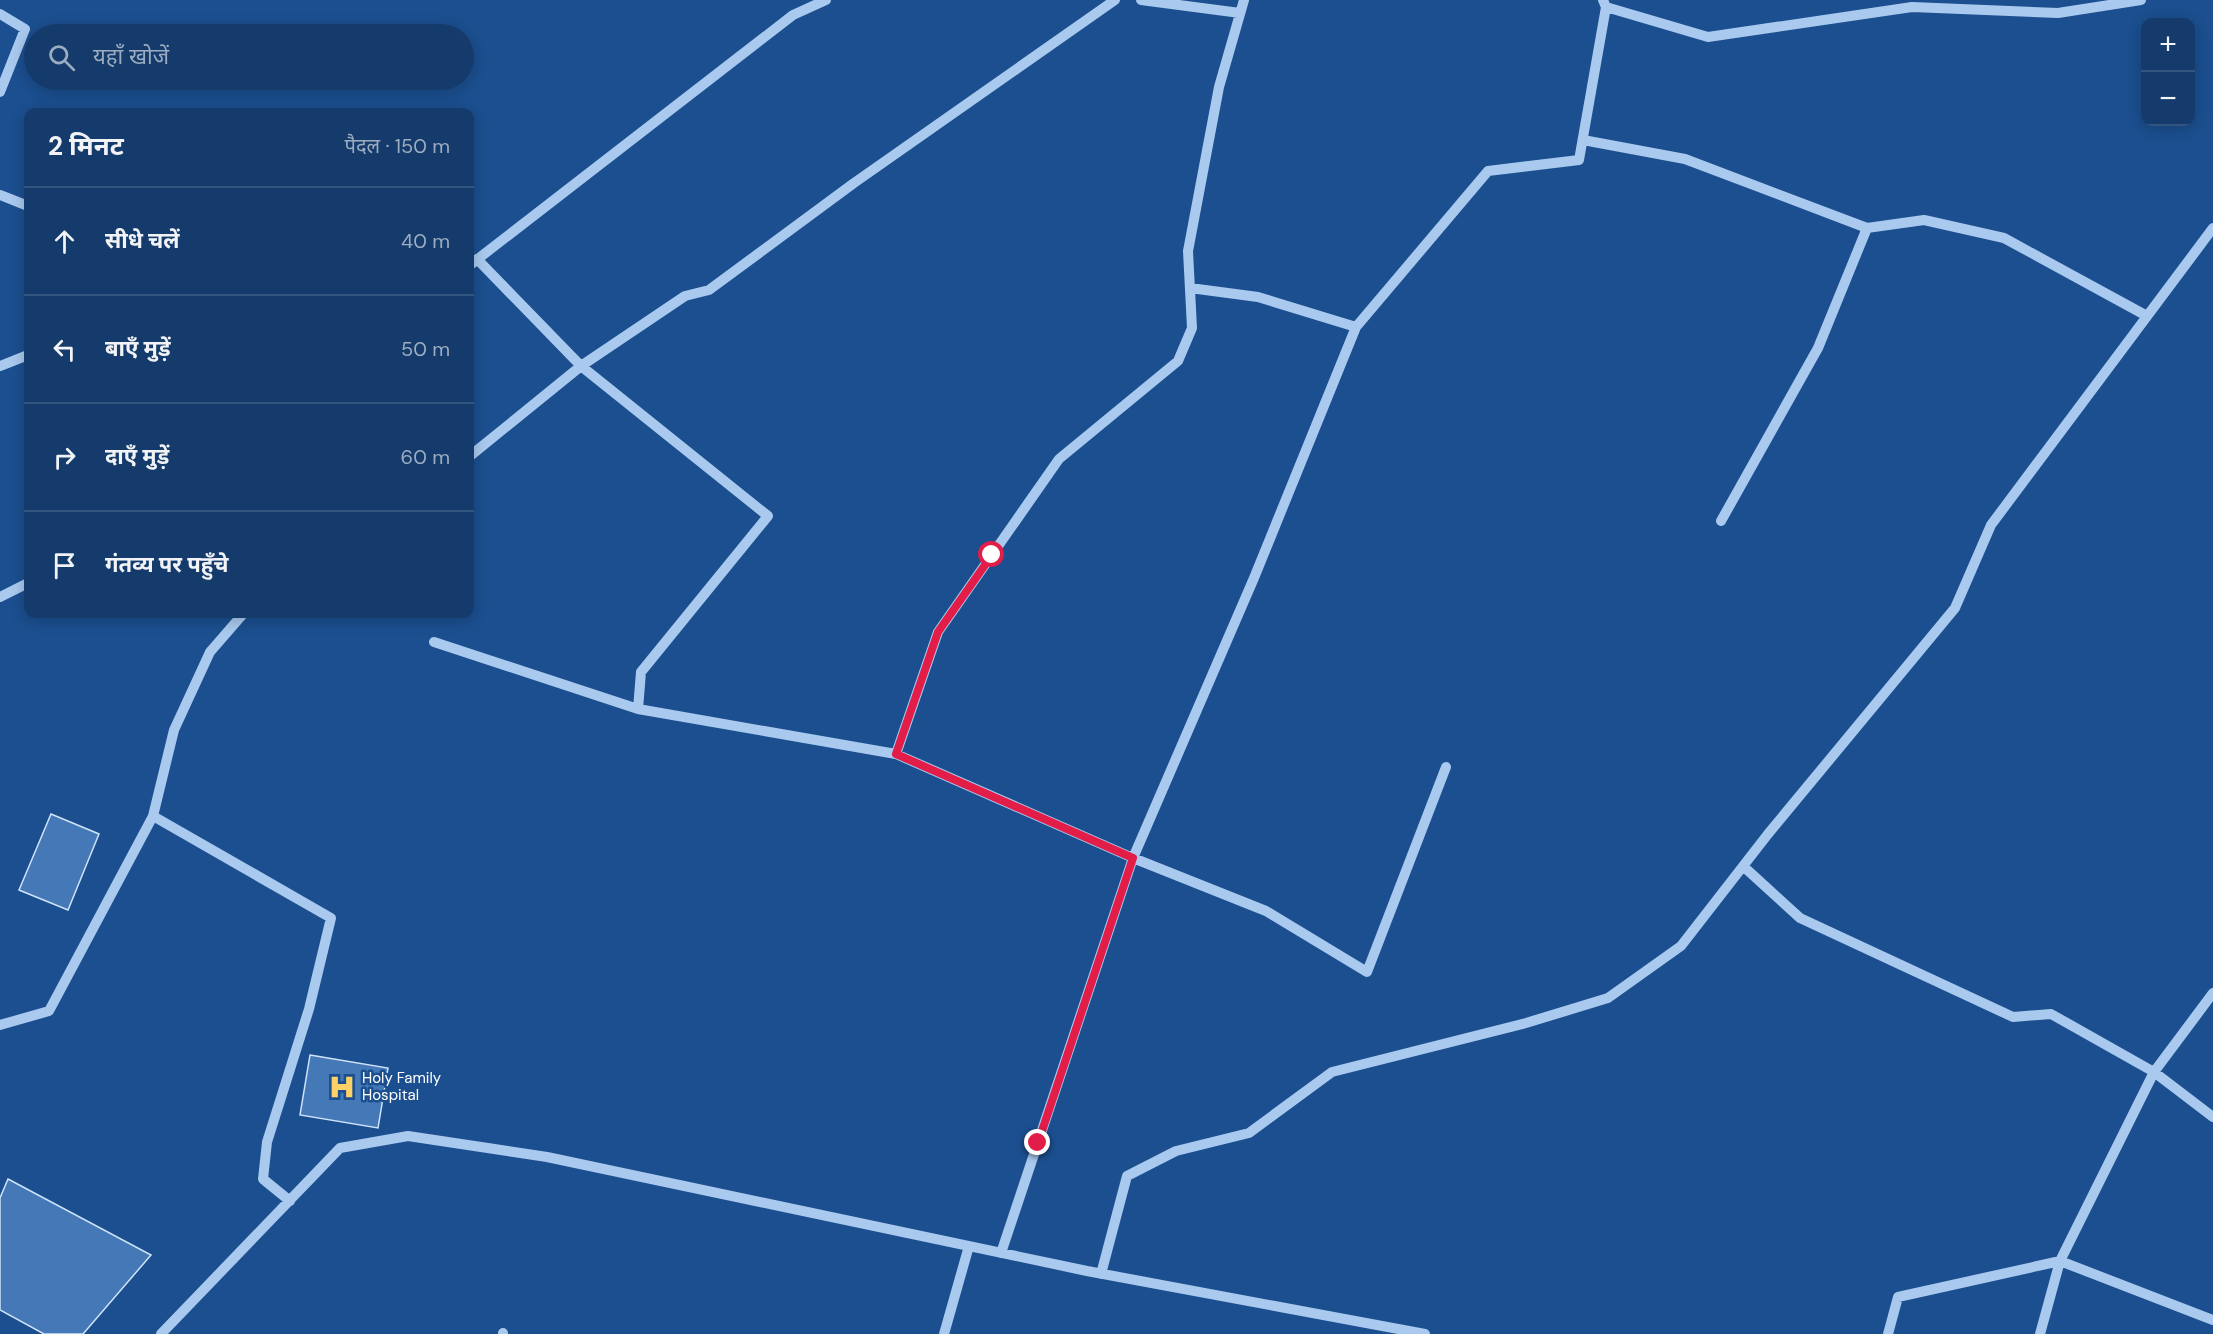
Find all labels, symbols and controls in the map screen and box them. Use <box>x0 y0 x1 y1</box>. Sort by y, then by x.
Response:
map controls <box>2141 18 2195 126</box>
button: + <box>2141 18 2195 72</box>
search box <box>24 24 474 90</box>
icon: search <box>45 41 78 74</box>
text: यहाँ खोजें <box>93 42 169 71</box>
button: − <box>2141 72 2195 126</box>
text: 2 मिनट <box>48 129 124 163</box>
text: पैदल · 150 m <box>345 133 450 159</box>
icon: ahead <box>48 225 81 258</box>
text: सीधे चलें <box>105 226 180 255</box>
text: 40 m <box>401 228 450 254</box>
icon: left <box>48 333 81 366</box>
text: बाएँ मुड़ें <box>105 334 171 363</box>
text: 50 m <box>401 336 450 362</box>
icon: right <box>48 441 81 474</box>
text: दाएँ मुड़ें <box>105 442 169 471</box>
text: 60 m <box>401 444 450 470</box>
route start <box>978 541 1004 567</box>
icon: arrive <box>48 549 81 582</box>
text: गंतव्य पर पहुँचे <box>105 550 228 579</box>
place label: Holy Family Hospital <box>362 1068 442 1105</box>
hospital icon: Holy Family Hospital <box>327 1072 357 1102</box>
route end <box>1024 1129 1050 1155</box>

